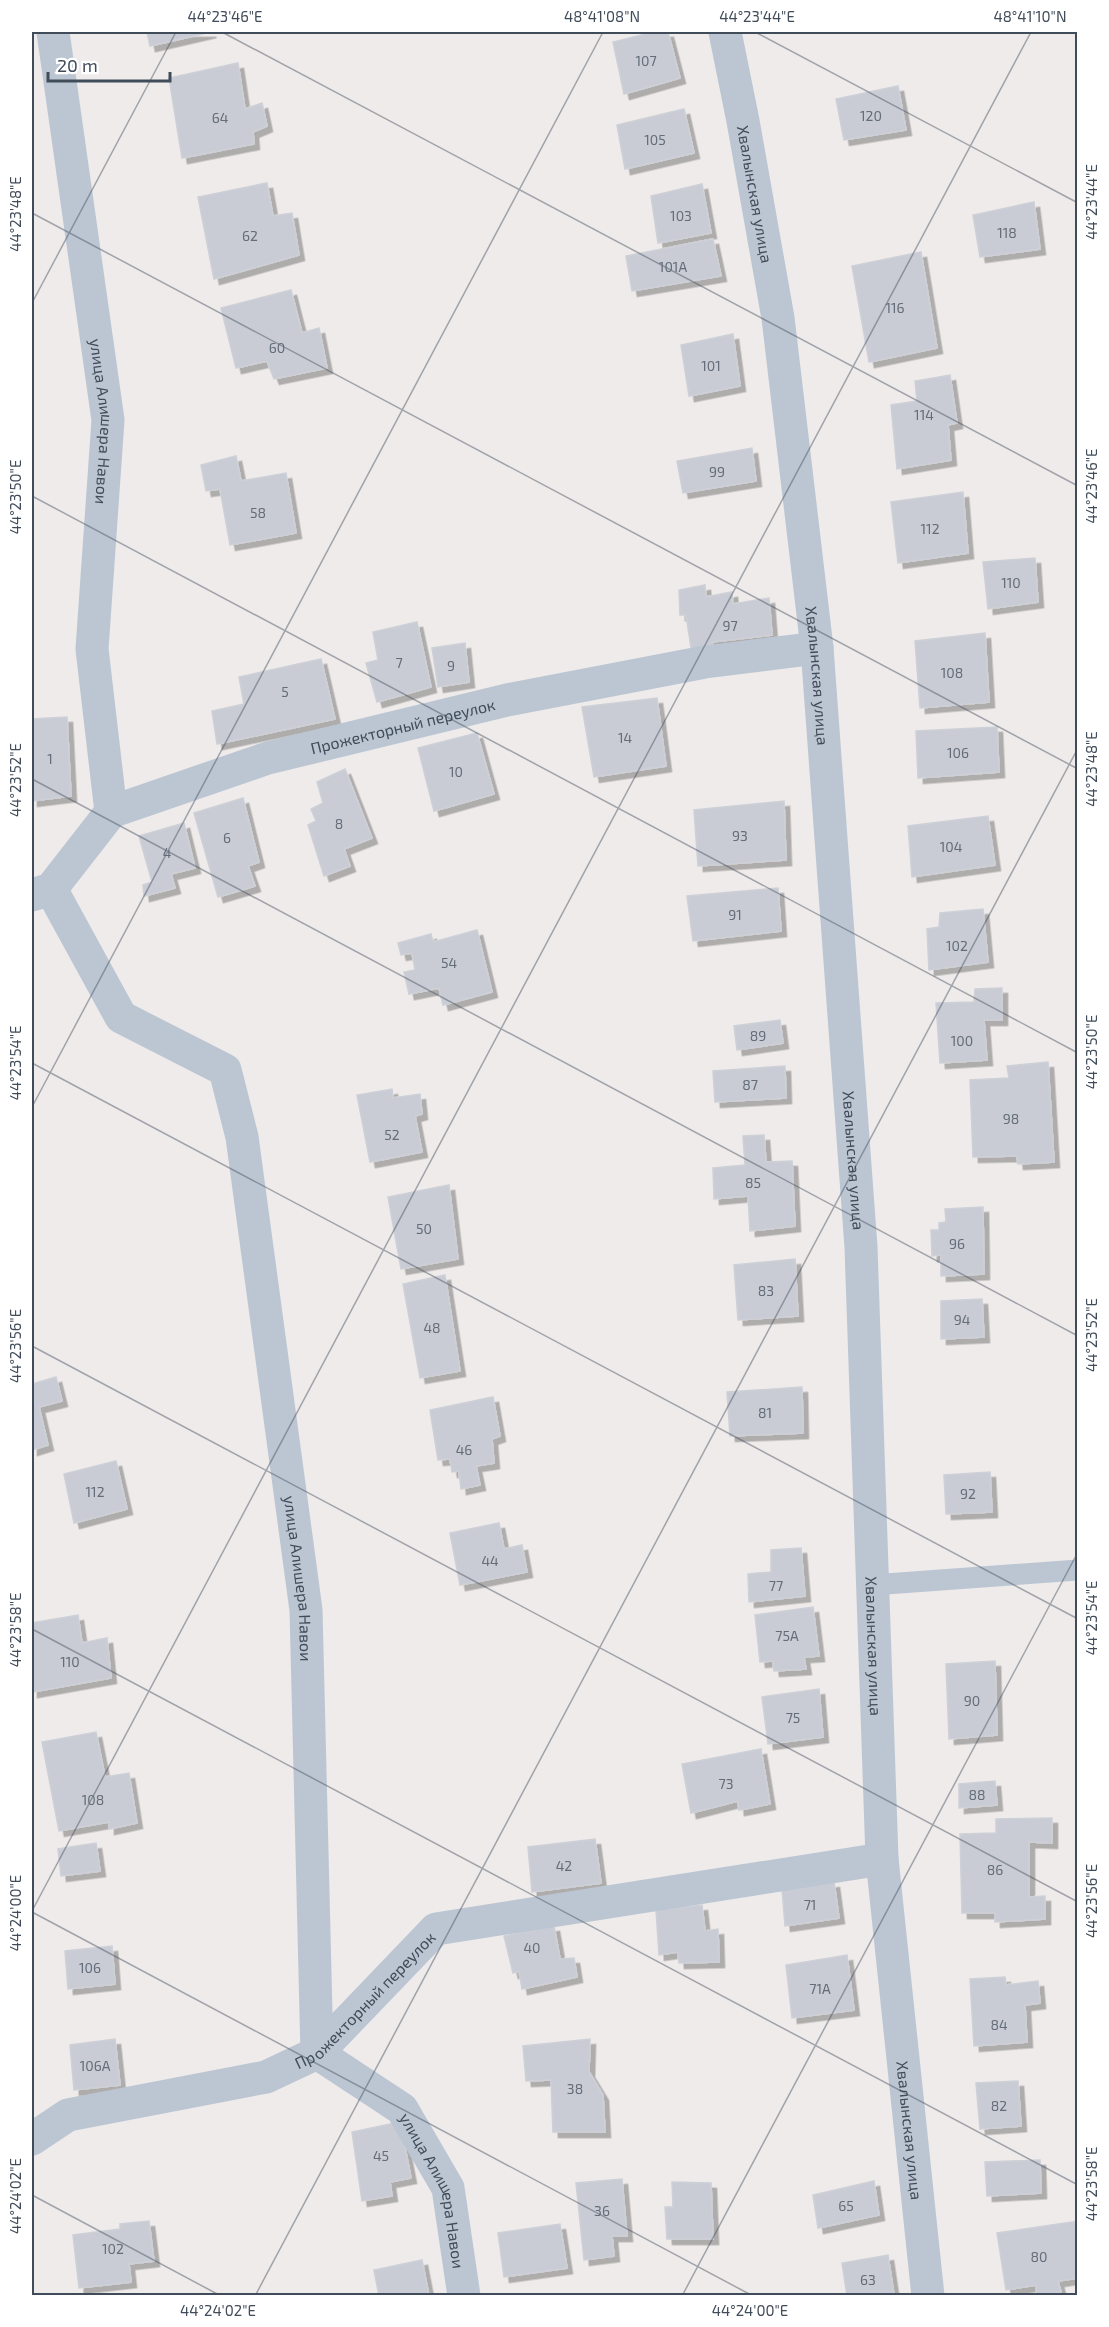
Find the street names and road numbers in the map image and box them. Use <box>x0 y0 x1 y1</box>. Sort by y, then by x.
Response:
street label: Хвалынская улица <box>734 124 778 264</box>
street label: улица Алишера Навои <box>86 337 118 505</box>
street label: Хвалынская улица <box>803 605 834 746</box>
street label: Прожекторный переулок <box>308 694 497 757</box>
street label: Хвалынская улица <box>840 1090 869 1231</box>
street label: улица Алишера Навои <box>280 1494 317 1662</box>
street label: Хвалынская улица <box>863 1576 887 1716</box>
street label: Прожекторный переулок <box>291 1927 439 2072</box>
street label: Хвалынская улица <box>894 2060 927 2201</box>
street label: улица Алишера Навои <box>396 2109 469 2270</box>

